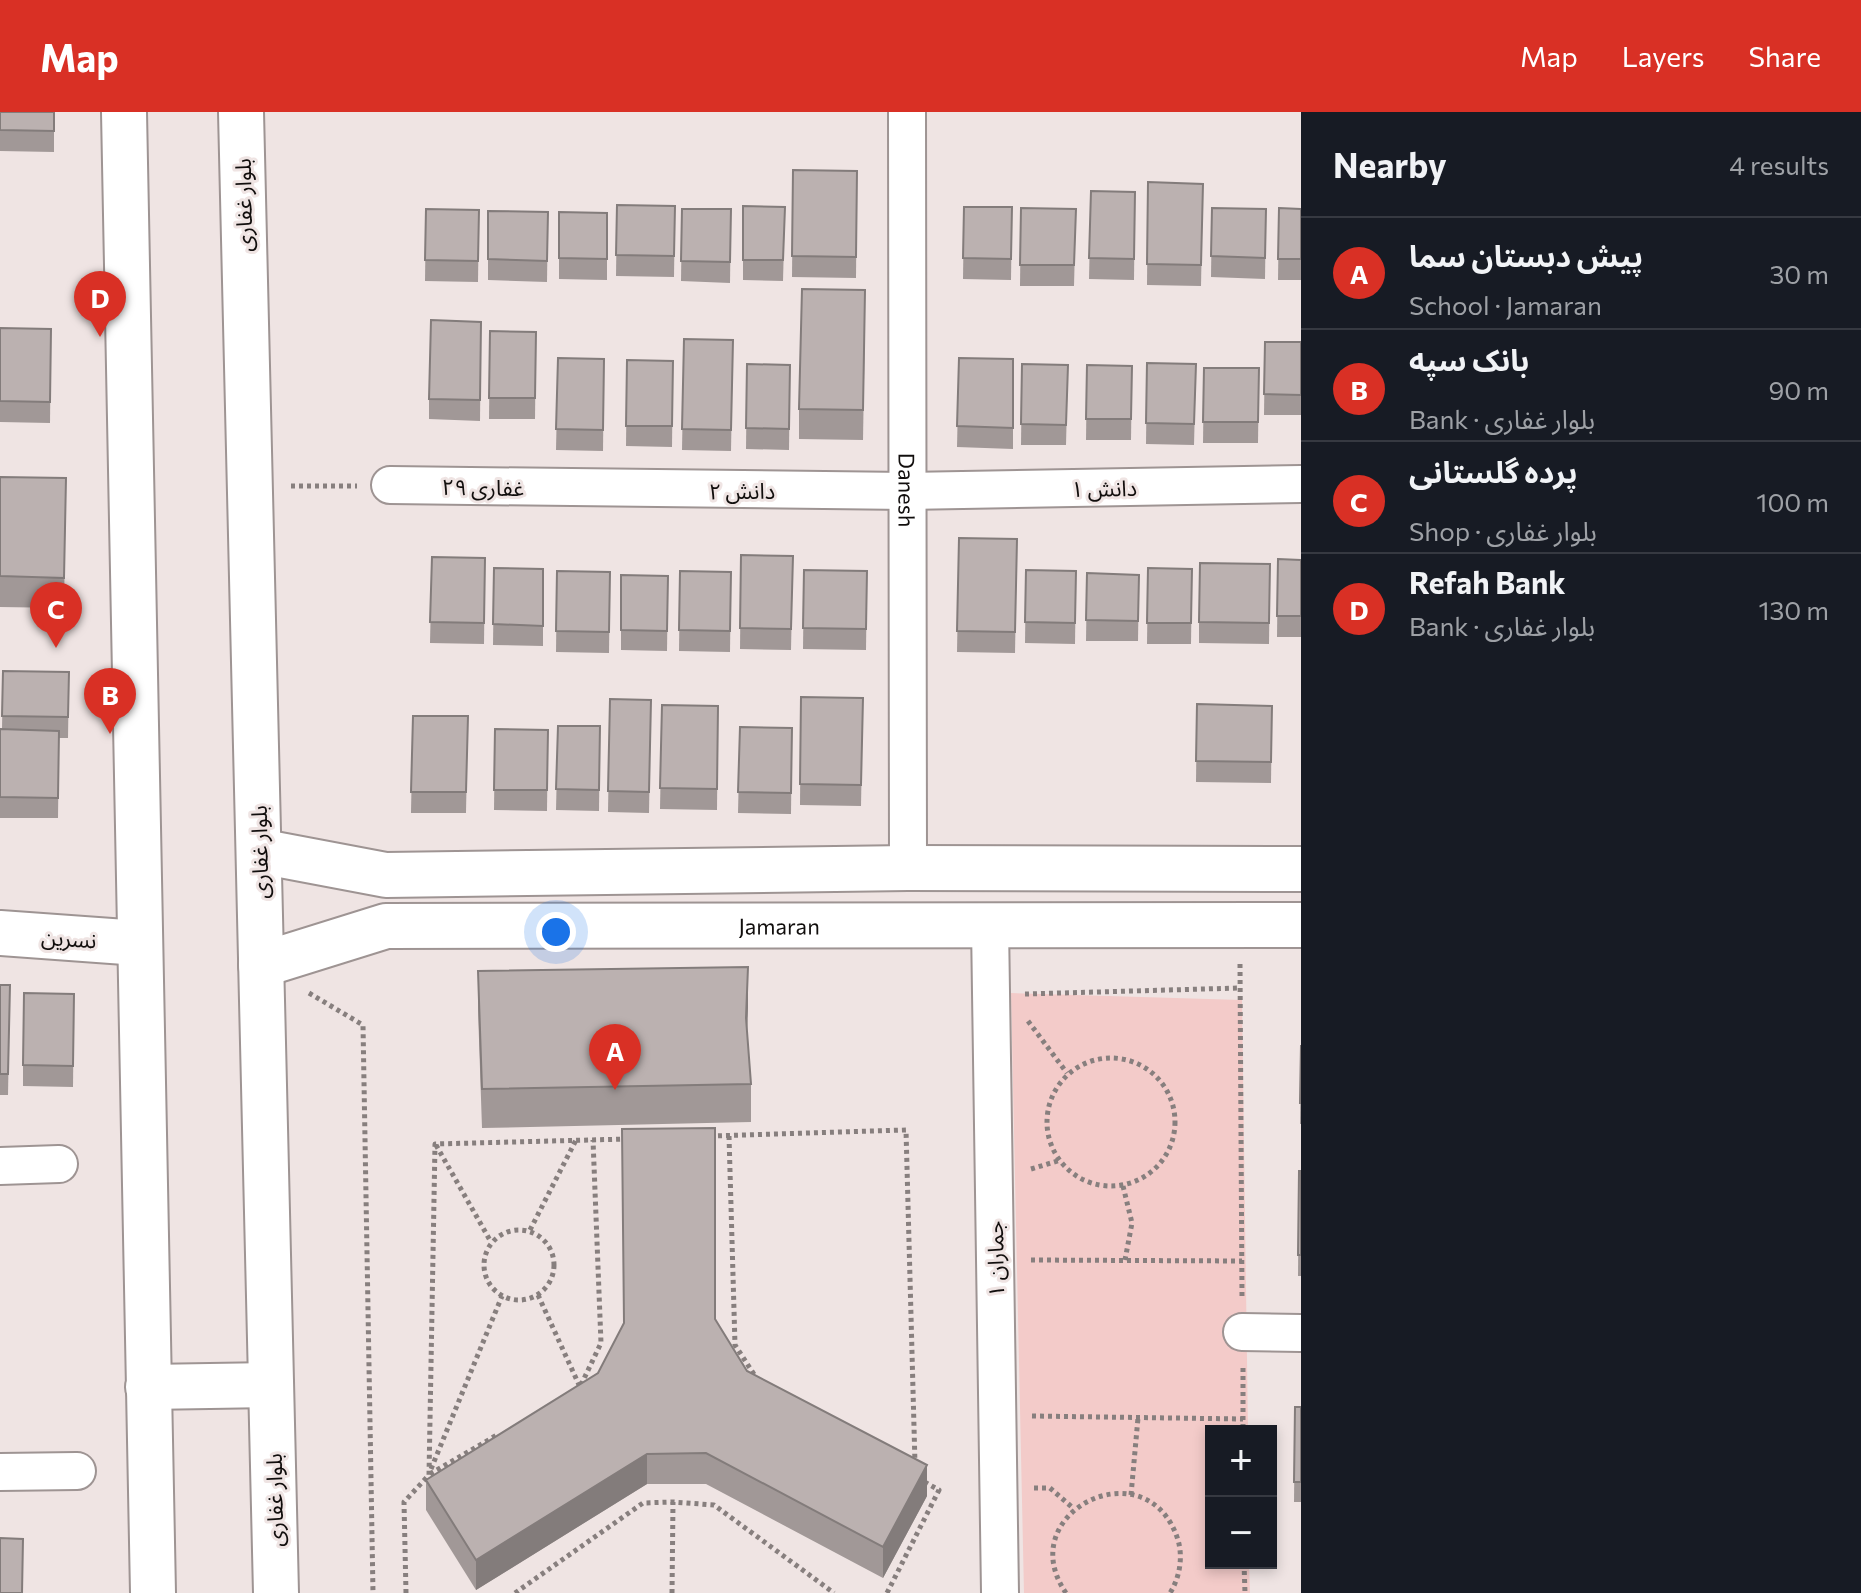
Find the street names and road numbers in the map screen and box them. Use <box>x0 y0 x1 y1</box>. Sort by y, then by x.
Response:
street label: بلوار غفاری <box>229 158 258 252</box>
street label: Danesh <box>894 453 921 527</box>
street label: غفاری ۲۹ <box>441 473 525 502</box>
street label: دانش ۱ <box>1071 474 1137 502</box>
street label: دانش ۲ <box>709 477 775 504</box>
street label: بلوار غفاری <box>245 805 274 899</box>
street label: Jamaran <box>738 912 820 939</box>
street label: نسرین <box>40 923 98 953</box>
street label: جماران ۱ <box>981 1220 1010 1298</box>
street label: بلوار غفاری <box>260 1453 289 1547</box>

